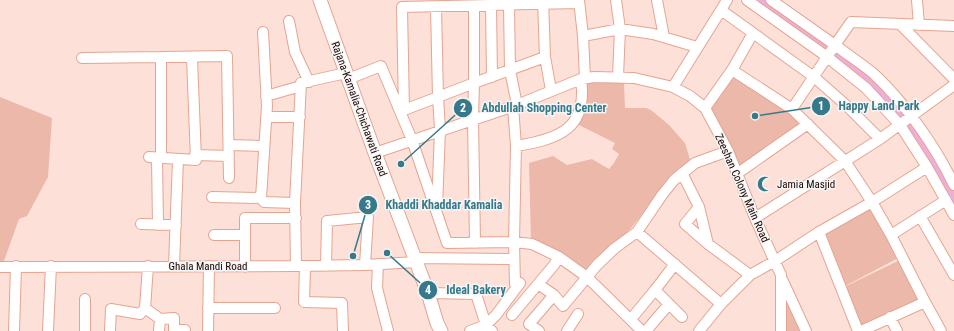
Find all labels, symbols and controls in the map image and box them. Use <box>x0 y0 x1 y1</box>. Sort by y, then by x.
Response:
street label: Rajana-Kamalia-Chichawati Road <box>329 40 389 178</box>
callout: Happy Land Park <box>811 94 928 118</box>
callout: Abdullah Shopping Center <box>453 96 614 120</box>
text: 1 <box>818 99 824 113</box>
text: Happy Land Park <box>838 99 920 113</box>
text: 2 <box>460 101 466 115</box>
text: Abdullah Shopping Center <box>481 101 607 115</box>
street label: Zeeshan Colony Main Road <box>712 132 772 244</box>
mosque icon: Jamia Masjid <box>756 175 774 193</box>
place label: Jamia Masjid <box>777 178 835 191</box>
callout: Khaddi Khaddar Kamalia <box>358 193 511 217</box>
text: 3 <box>365 198 371 212</box>
text: Khaddi Khaddar Kamalia <box>386 198 503 212</box>
street label: Ghala Mandi Road <box>169 260 247 273</box>
callout: Ideal Bakery <box>418 278 514 302</box>
text: 4 <box>425 283 431 297</box>
text: Ideal Bakery <box>446 283 506 297</box>

